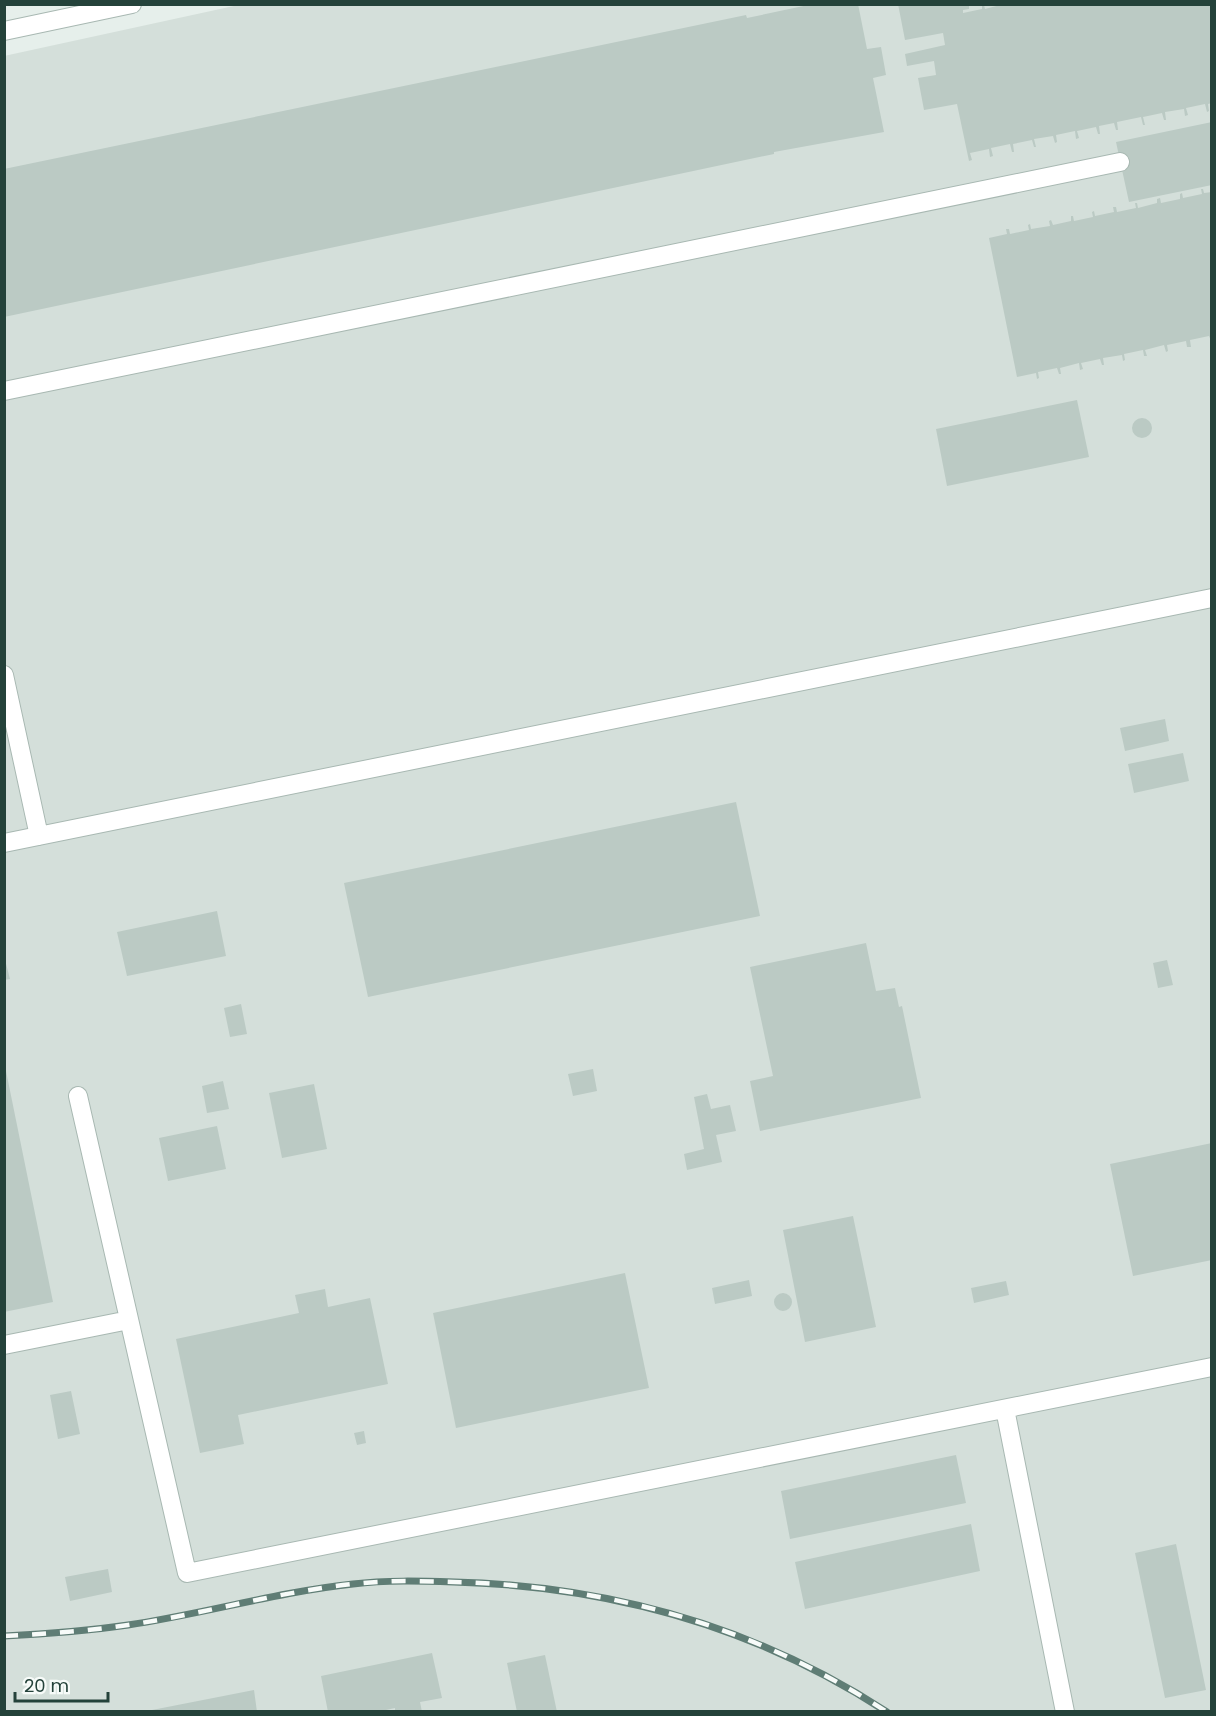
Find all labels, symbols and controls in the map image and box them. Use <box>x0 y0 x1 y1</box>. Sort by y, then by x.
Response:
scale bar <box>15 1665 108 1703</box>
text: 20 m <box>24 1673 69 1698</box>

